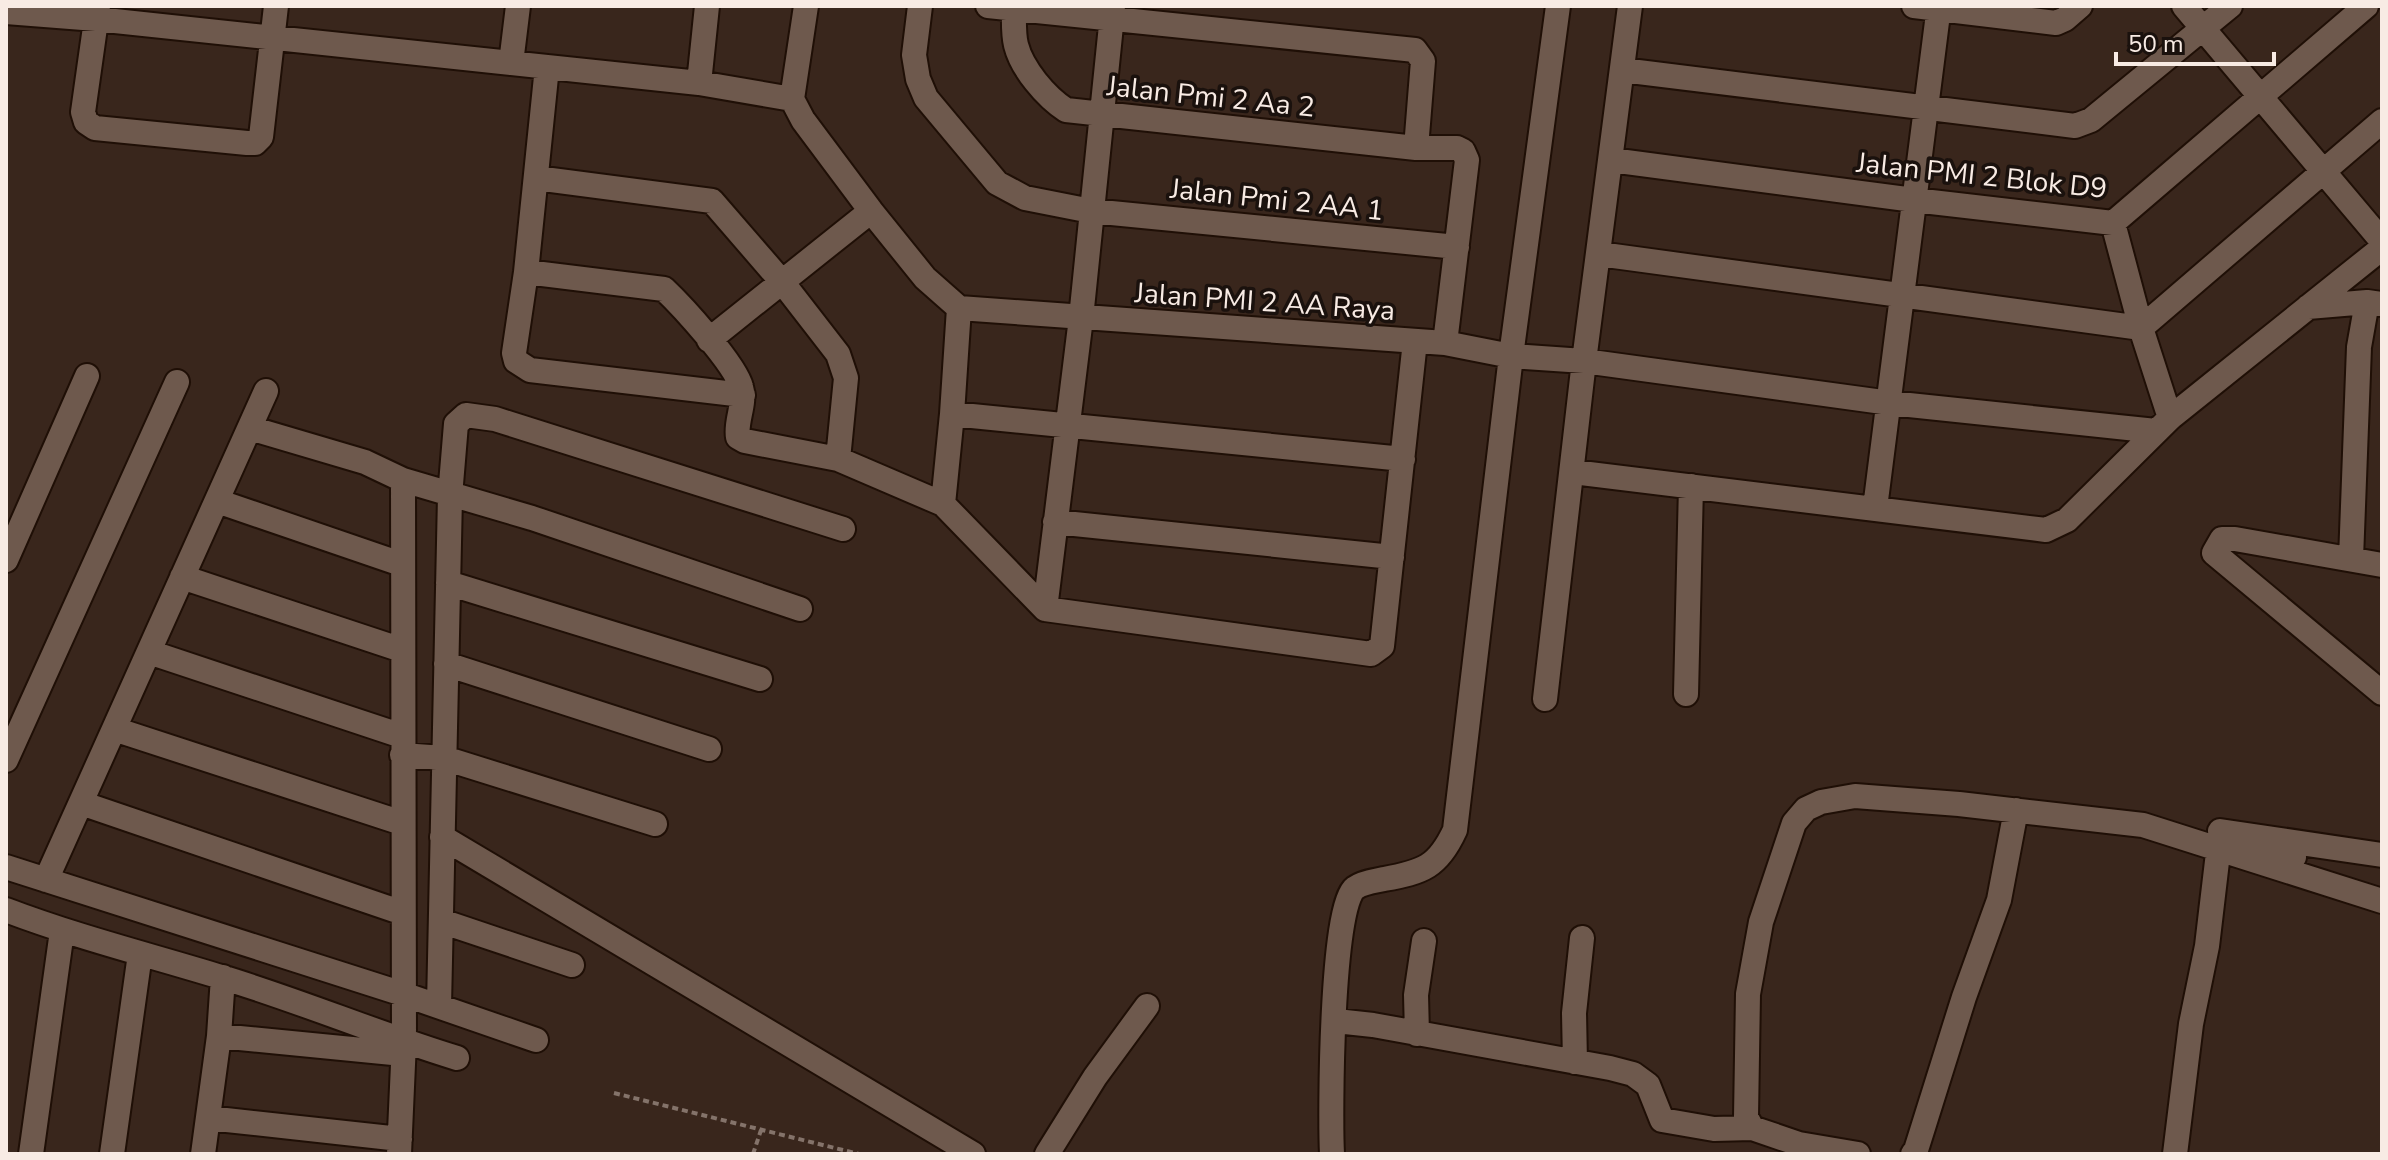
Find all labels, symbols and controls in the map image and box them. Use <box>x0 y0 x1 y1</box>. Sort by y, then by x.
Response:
scale bar <box>2116 16 2274 66</box>
text: 50 m <box>2128 28 2184 60</box>
street label: Jalan Pmi 2 Aa 2 <box>1104 67 1317 127</box>
street label: Jalan PMI 2 Blok D9 <box>1854 144 2109 208</box>
street label: Jalan Pmi 2 AA 1 <box>1167 170 1385 230</box>
street label: Jalan PMI 2 AA Raya <box>1133 274 1396 330</box>

